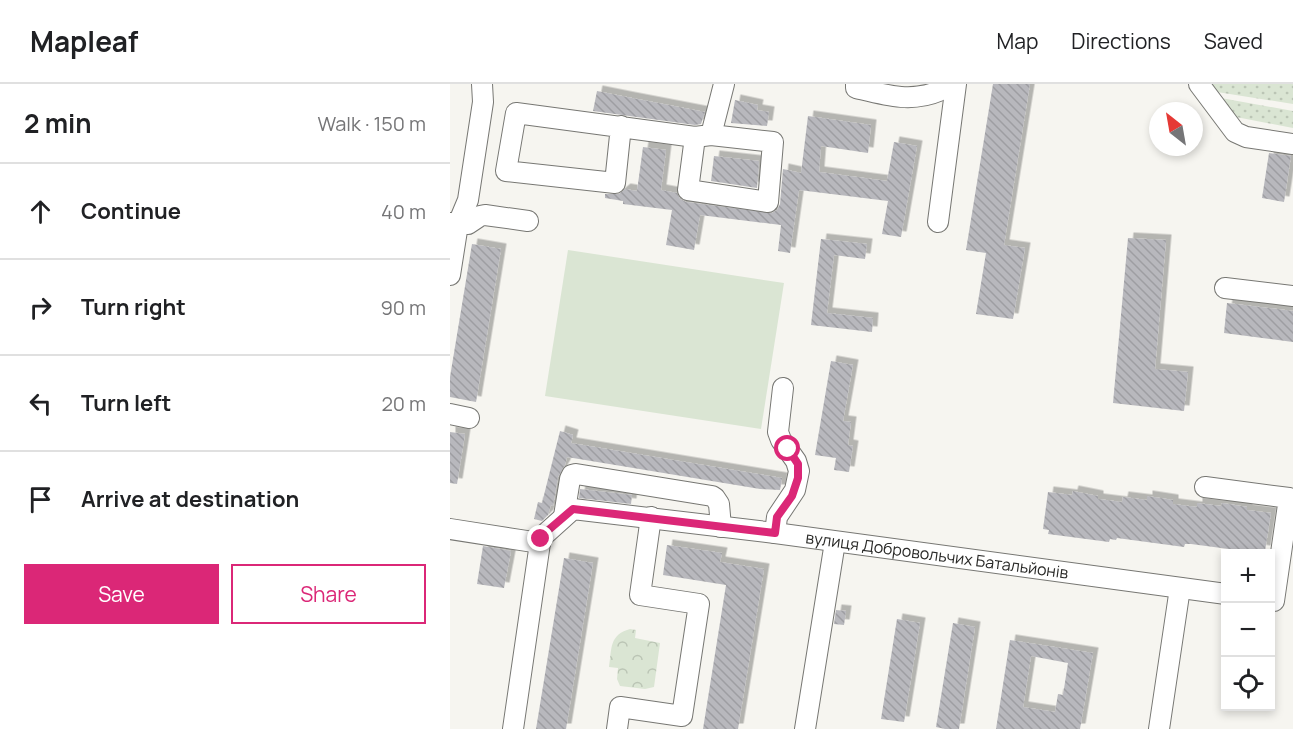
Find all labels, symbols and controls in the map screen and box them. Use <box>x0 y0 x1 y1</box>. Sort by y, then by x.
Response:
text: Mapleaf <box>30 22 138 60</box>
text: Map <box>997 27 1038 55</box>
text: Directions <box>1071 27 1171 55</box>
text: Saved <box>1204 27 1263 55</box>
north arrow <box>1149 102 1203 156</box>
text: 2 min <box>24 105 92 141</box>
text: Walk · 150 m <box>317 110 426 137</box>
icon: ahead <box>24 195 57 228</box>
text: Continue <box>81 196 181 226</box>
text: 40 m <box>381 198 426 225</box>
icon: right <box>24 291 57 324</box>
text: Turn right <box>81 292 186 322</box>
text: 90 m <box>380 294 426 321</box>
icon: left <box>24 387 57 420</box>
text: Turn left <box>81 388 171 418</box>
text: 20 m <box>381 390 426 417</box>
route start <box>774 435 800 461</box>
icon: arrive <box>24 483 57 516</box>
text: Arrive at destination <box>81 484 299 514</box>
route end <box>527 525 553 551</box>
street label: вулиця Добровольчих Батальйонів <box>804 526 1070 584</box>
map controls <box>1221 549 1275 711</box>
button: + <box>1221 549 1275 603</box>
button: Save <box>24 564 219 624</box>
button: Share <box>231 564 426 624</box>
button: − <box>1221 603 1275 657</box>
button: locate <box>1221 657 1275 711</box>

